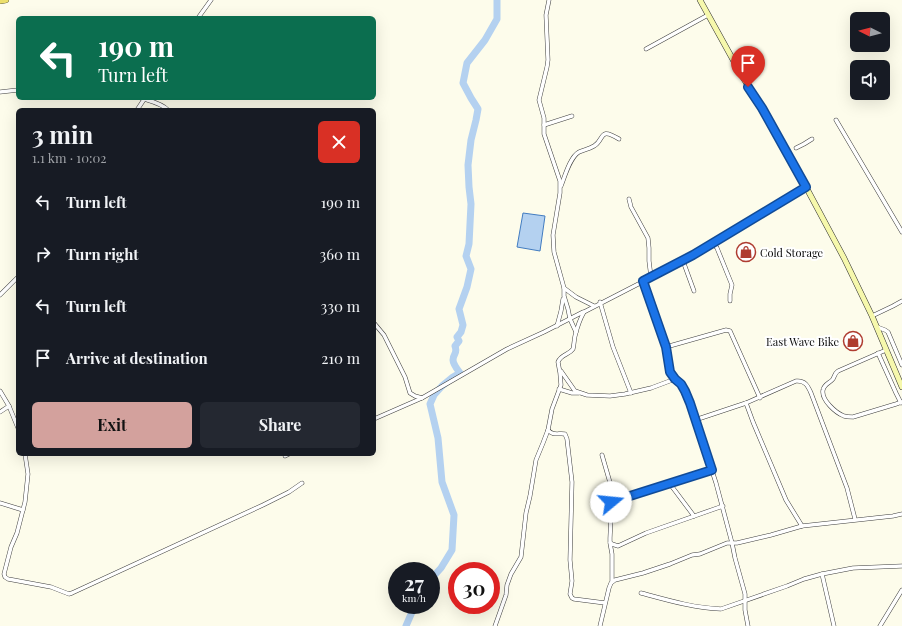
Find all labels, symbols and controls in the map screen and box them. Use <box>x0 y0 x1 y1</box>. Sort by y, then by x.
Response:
north arrow <box>850 12 890 52</box>
map controls <box>850 12 890 100</box>
text: 190 m <box>98 27 174 64</box>
icon: left <box>32 32 84 84</box>
pin <box>731 46 765 87</box>
icon: arrive <box>737 52 759 74</box>
button: sound <box>850 60 890 100</box>
text: Turn left <box>98 63 168 87</box>
text: 3 min <box>32 118 93 150</box>
button: close <box>318 121 360 163</box>
text: 1.1 km · 10:02 <box>32 149 106 166</box>
icon: left <box>32 191 54 213</box>
text: Turn left <box>66 192 127 212</box>
text: 190 m <box>321 192 360 212</box>
shop icon: Cold Storage <box>735 241 757 263</box>
icon: right <box>32 243 54 265</box>
text: Turn right <box>66 244 139 264</box>
text: 360 m <box>319 244 360 264</box>
place label: Cold Storage <box>760 245 824 260</box>
icon: left <box>32 295 54 317</box>
text: Turn left <box>66 296 127 316</box>
text: 330 m <box>320 296 360 316</box>
shop icon: East Wave Bike <box>842 330 864 352</box>
place label: East Wave Bike <box>766 334 839 349</box>
icon: arrive <box>32 347 54 369</box>
text: Arrive at destination <box>66 348 208 368</box>
text: 210 m <box>321 348 360 368</box>
button: Exit <box>32 402 192 448</box>
button: Share <box>200 402 360 448</box>
position arrow <box>590 481 632 523</box>
speed limit sign: 30 <box>448 562 500 614</box>
text: 27 <box>404 569 424 596</box>
text: km/h <box>402 591 426 605</box>

